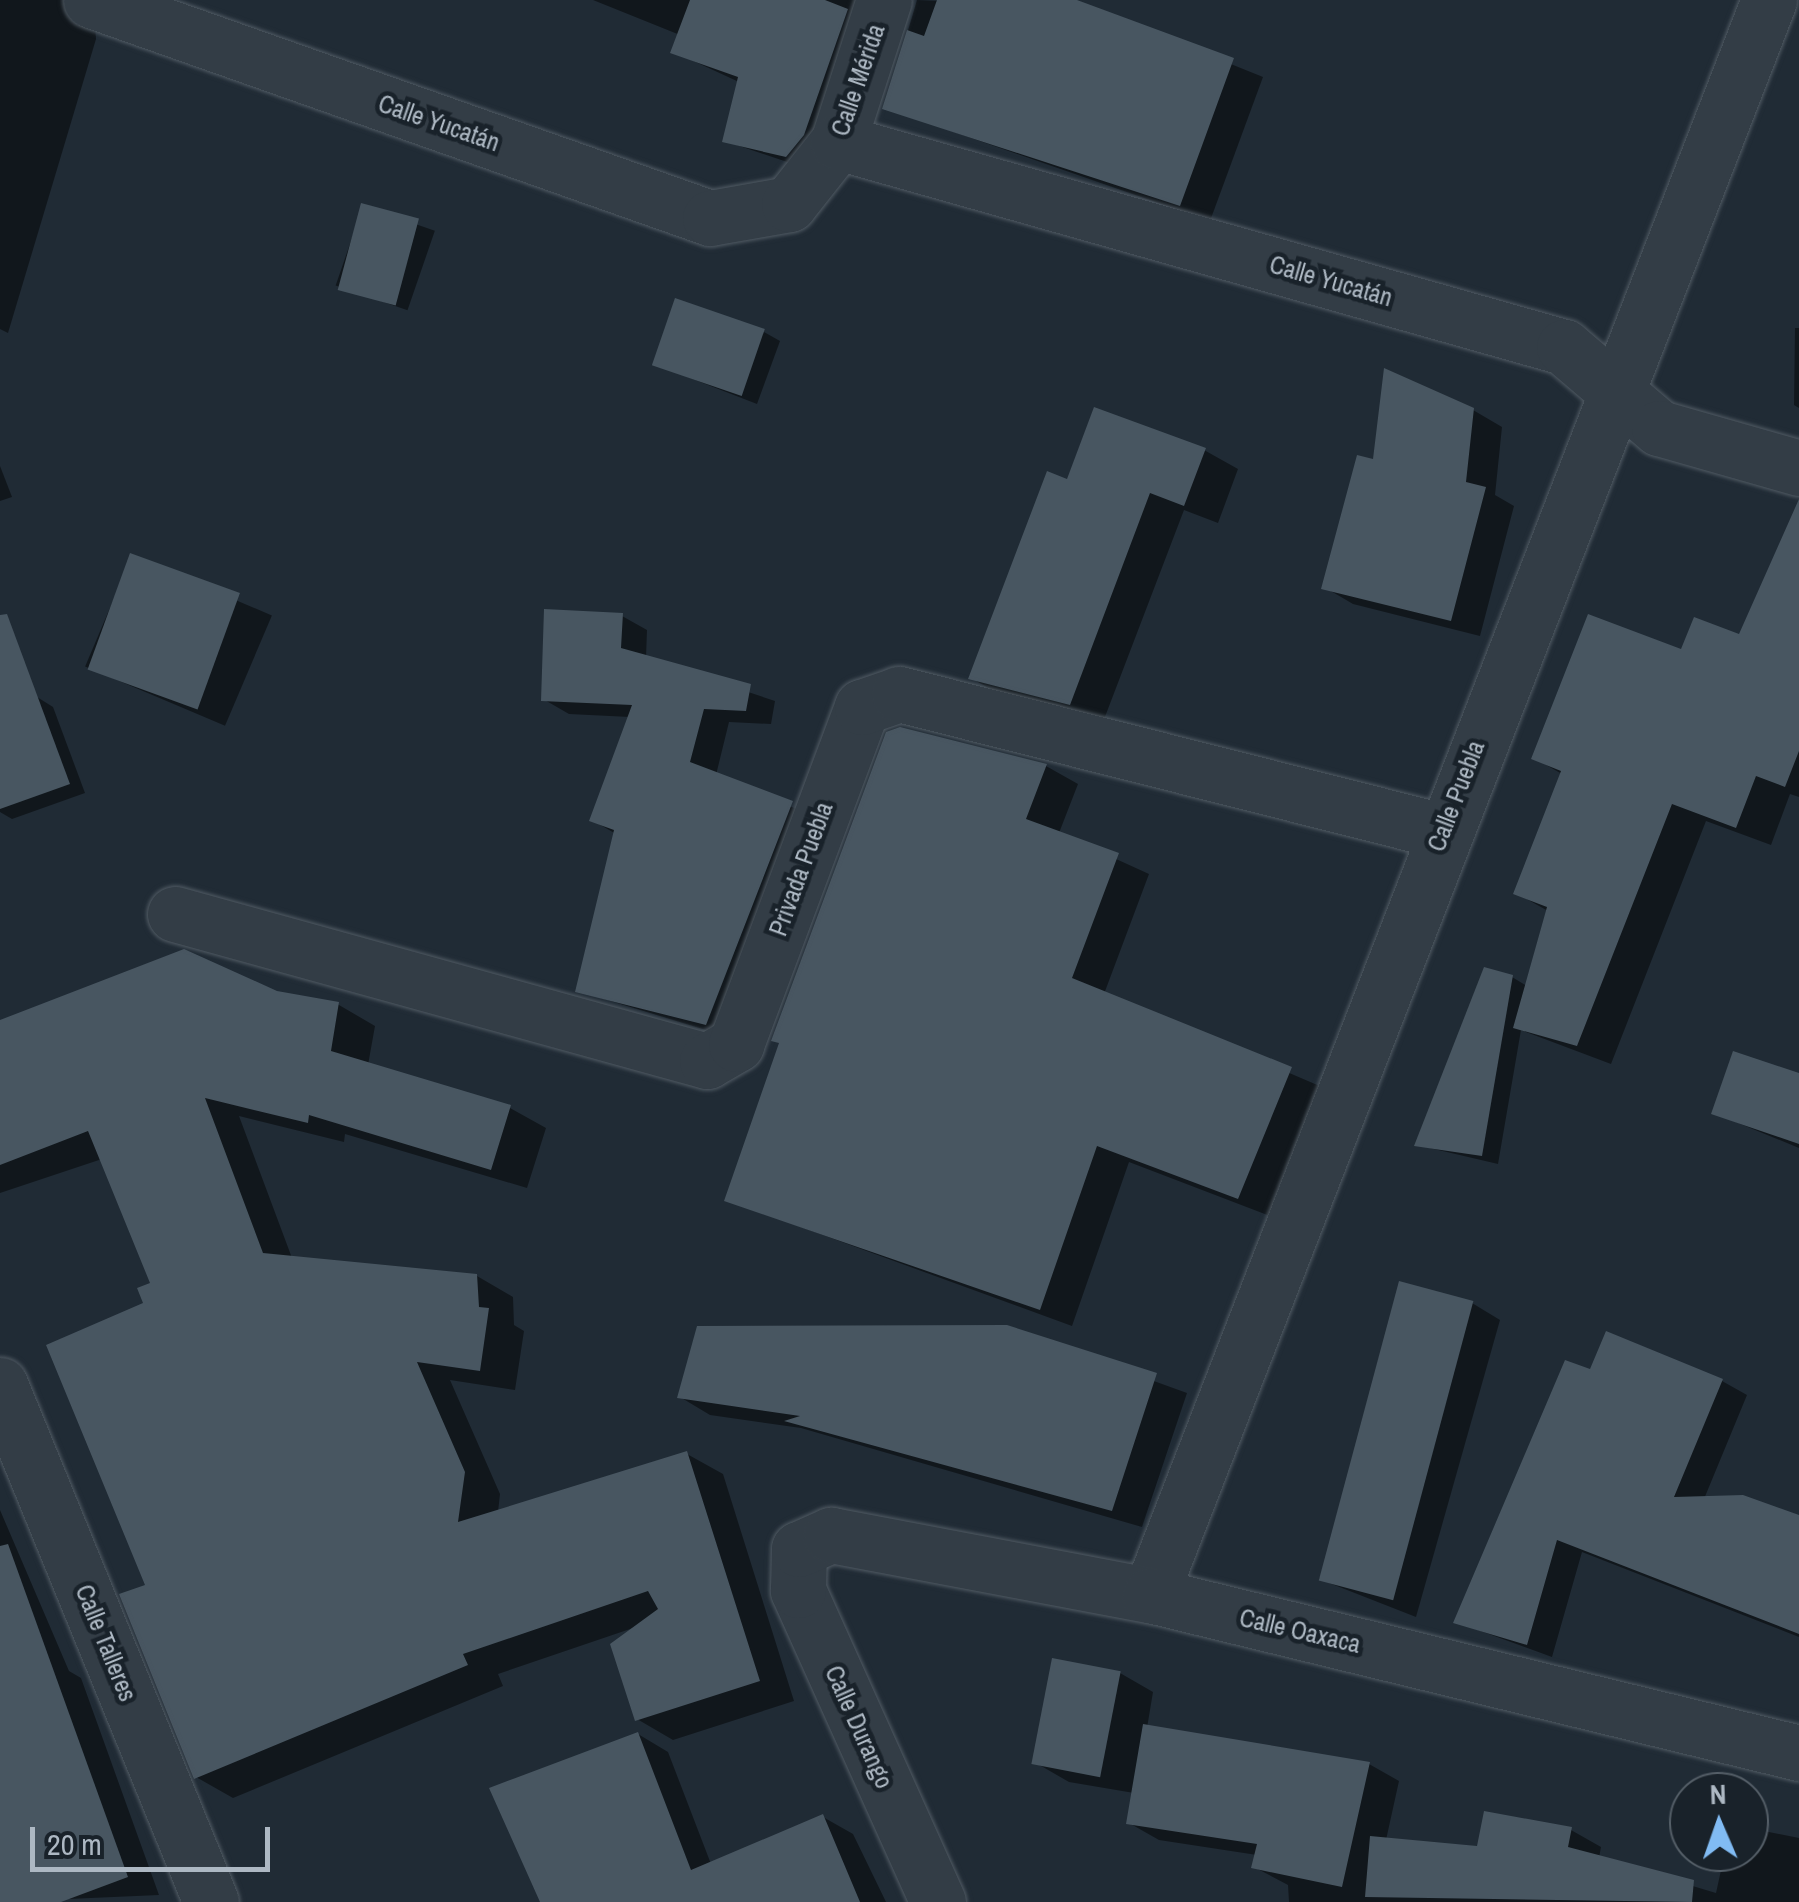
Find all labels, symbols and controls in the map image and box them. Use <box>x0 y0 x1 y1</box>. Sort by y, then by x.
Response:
street label: Calle Mérida <box>825 20 891 140</box>
street label: Calle Yucatán <box>374 88 504 158</box>
street label: Calle Yucatán <box>1266 249 1396 313</box>
street label: Calle Puebla <box>1421 736 1491 856</box>
street label: Privada Puebla <box>763 798 839 940</box>
street label: Calle Talleres <box>69 1580 143 1706</box>
street label: Calle Oaxaca <box>1237 1603 1363 1659</box>
street label: Calle Durango <box>819 1661 899 1793</box>
north arrow <box>1669 1772 1769 1872</box>
text: N <box>1709 1775 1727 1813</box>
scale bar <box>35 1807 275 1869</box>
text: 20 m <box>47 1824 102 1864</box>

